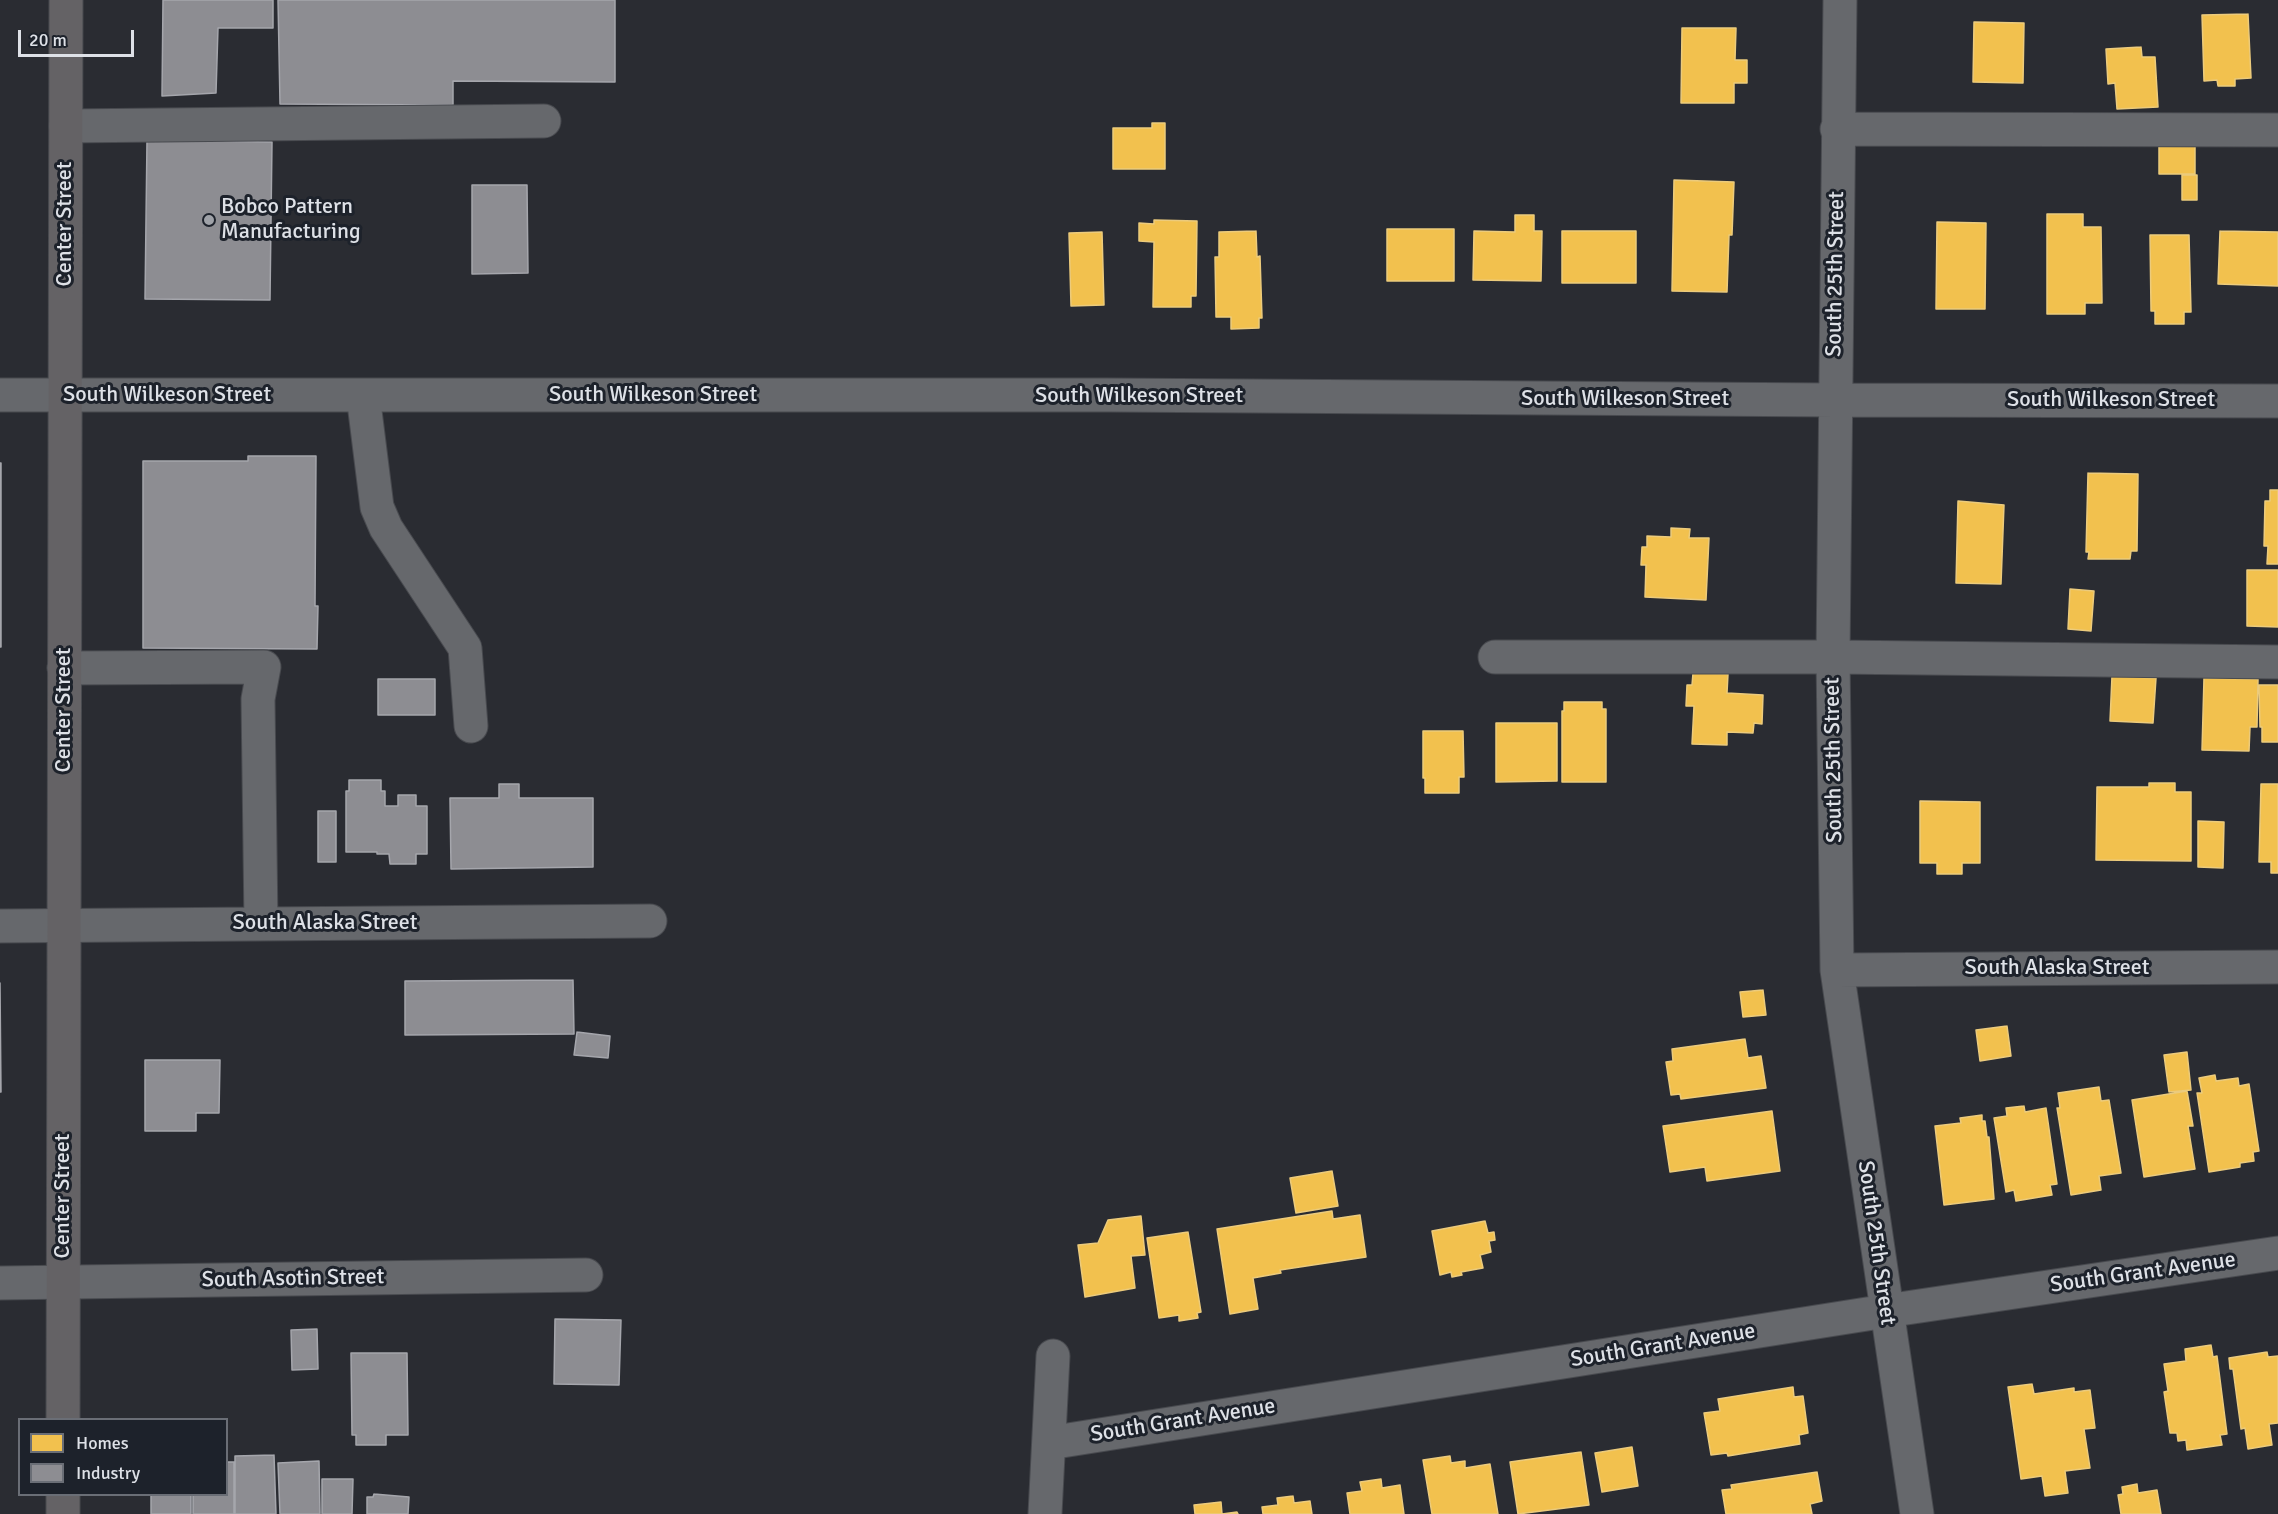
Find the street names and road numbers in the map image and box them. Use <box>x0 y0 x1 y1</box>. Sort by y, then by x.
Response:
street label: Center Street <box>52 162 78 286</box>
street label: South 25th Street <box>1821 191 1851 357</box>
street label: South Wilkeson Street <box>63 382 271 408</box>
street label: South Wilkeson Street <box>549 382 757 408</box>
street label: South Wilkeson Street <box>1035 383 1243 409</box>
street label: South Wilkeson Street <box>1521 386 1729 412</box>
street label: South Wilkeson Street <box>2007 387 2215 413</box>
street label: Center Street <box>51 648 77 772</box>
street label: South 25th Street <box>1819 677 1849 843</box>
street label: South Alaska Street <box>232 910 418 936</box>
street label: South Alaska Street <box>1964 955 2150 981</box>
street label: Center Street <box>50 1134 76 1258</box>
street label: South 25th Street <box>1851 1159 1901 1327</box>
street label: South Grant Avenue <box>2049 1247 2237 1299</box>
street label: South Asotin Street <box>202 1264 384 1294</box>
street label: South Grant Avenue <box>1569 1318 1757 1374</box>
street label: South Grant Avenue <box>1089 1393 1277 1449</box>

